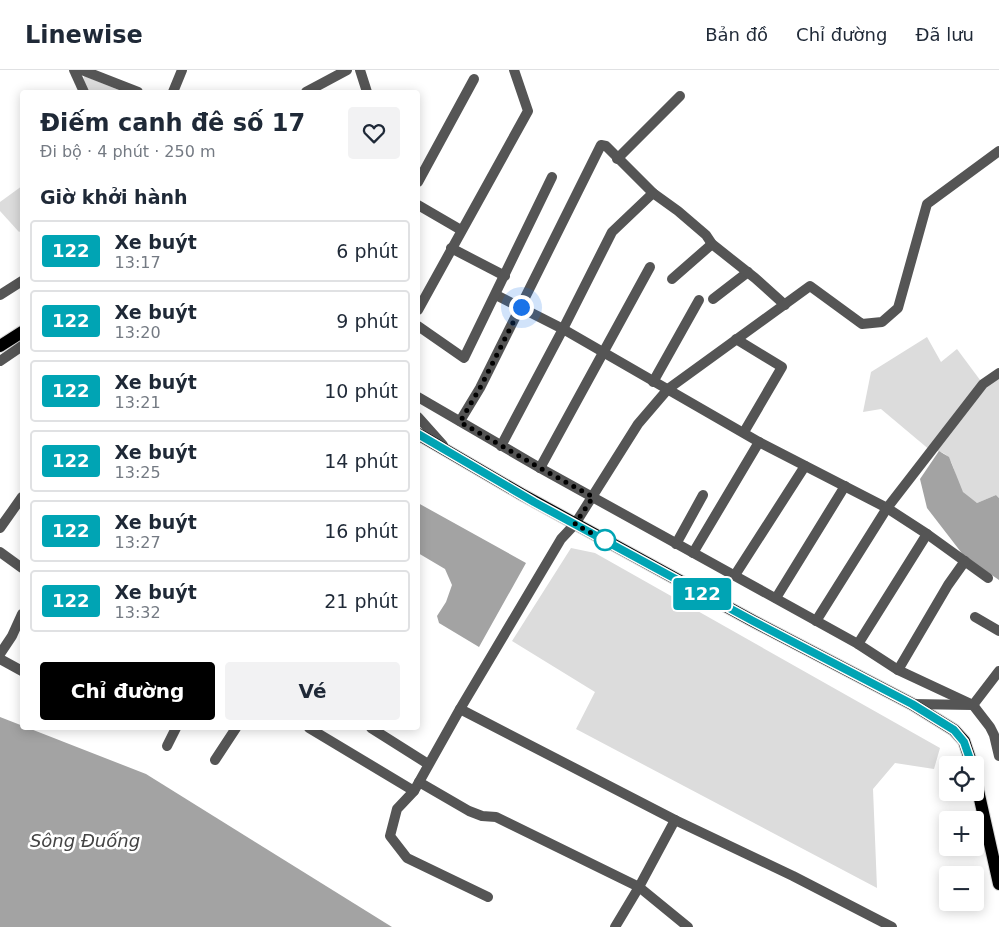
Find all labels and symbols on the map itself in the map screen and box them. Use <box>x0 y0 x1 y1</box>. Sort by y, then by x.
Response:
your location <box>509 295 534 320</box>
unlabelled marker <box>594 529 616 551</box>
line badge: 122 <box>673 578 731 610</box>
water label: Sông Đuống <box>30 830 140 851</box>

